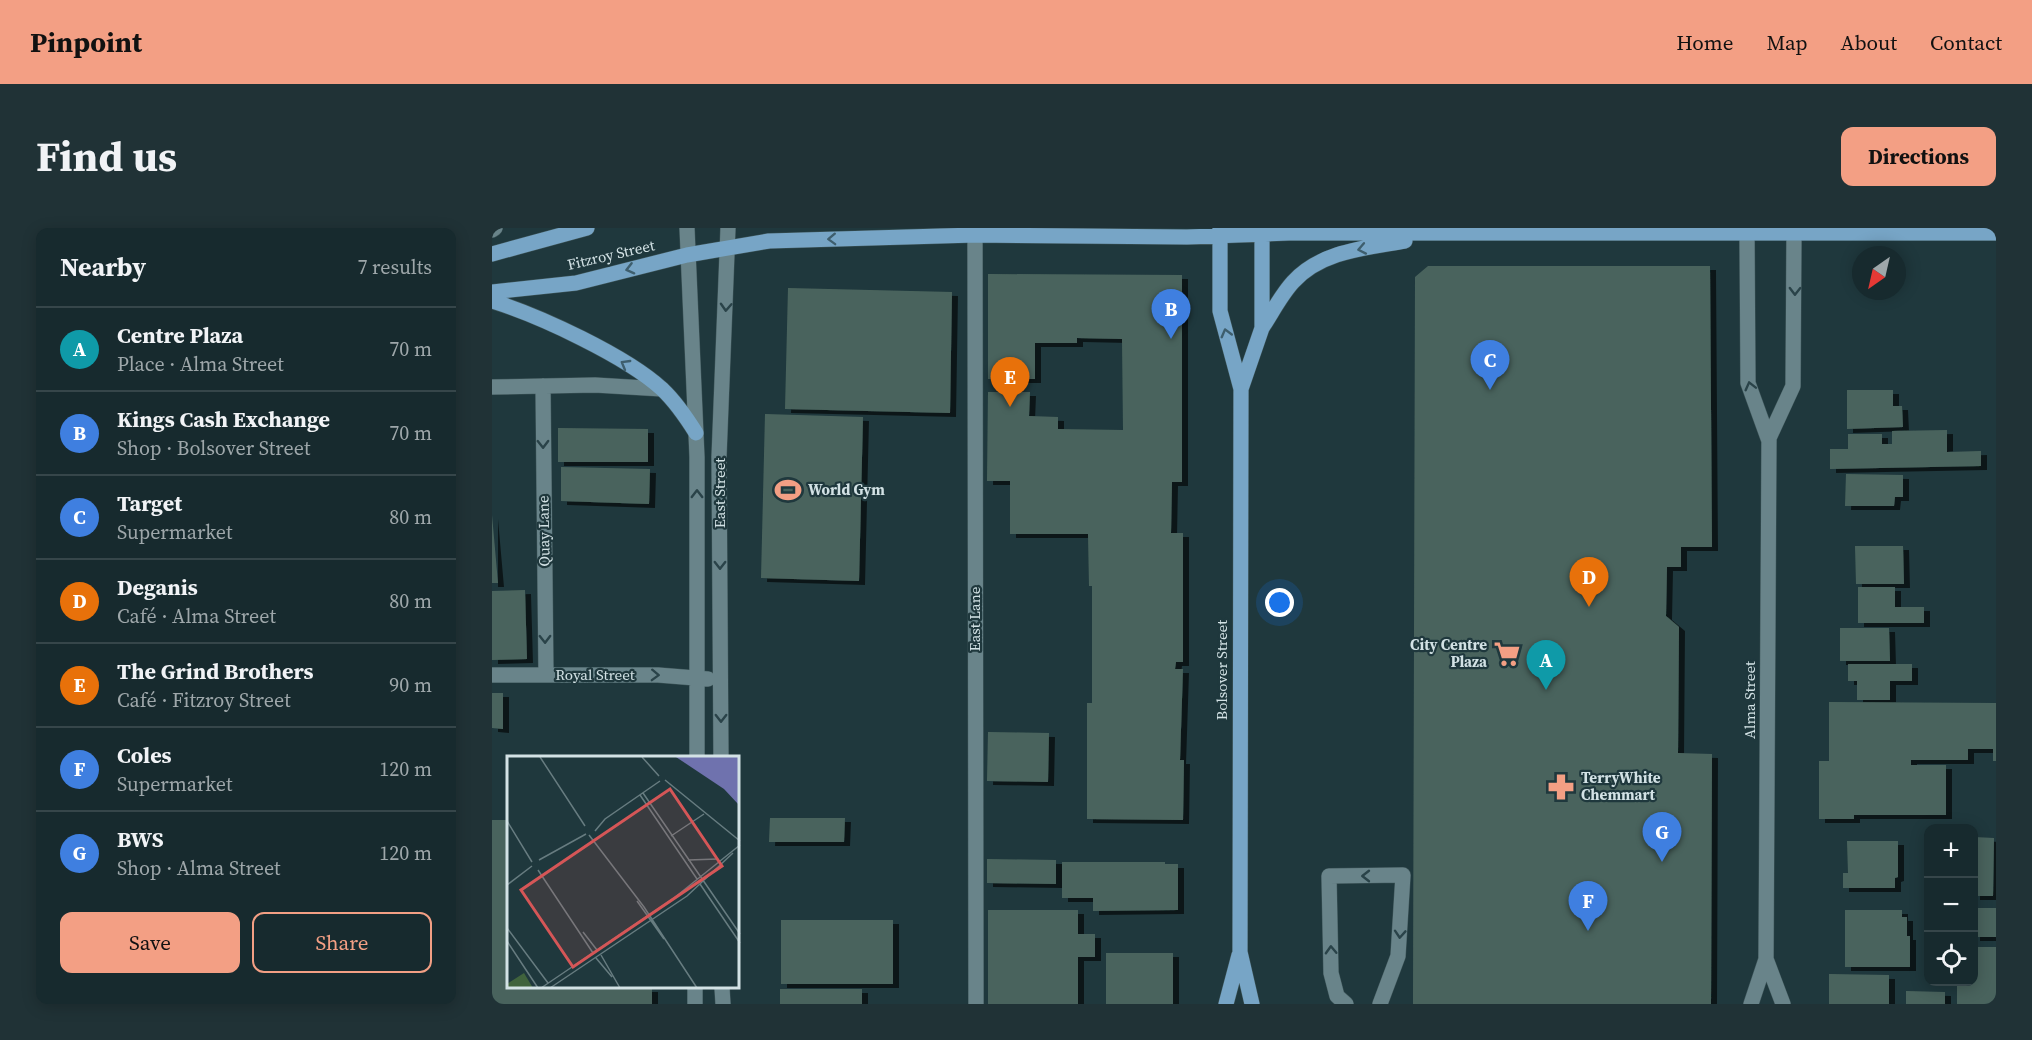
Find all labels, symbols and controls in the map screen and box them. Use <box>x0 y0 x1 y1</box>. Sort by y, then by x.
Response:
text: Pinpoint <box>30 23 142 61</box>
text: Home <box>1676 28 1734 57</box>
text: Map <box>1767 28 1808 57</box>
text: About <box>1841 28 1897 57</box>
text: Contact <box>1930 28 2002 57</box>
text: Find us <box>36 127 177 185</box>
button: Directions <box>1841 127 1996 186</box>
one-way arrow <box>828 233 837 245</box>
street label: Fitzroy Street <box>565 234 657 275</box>
one-way arrow <box>1358 242 1368 255</box>
north arrow <box>1852 246 1906 300</box>
text: Nearby <box>60 249 146 285</box>
text: 7 results <box>357 253 432 281</box>
one-way arrow <box>626 262 636 275</box>
one-way arrow <box>1788 287 1801 296</box>
pin: B <box>1152 290 1190 339</box>
one-way arrow <box>720 303 733 312</box>
text: Centre Plaza <box>117 320 243 350</box>
one-way arrow <box>1220 328 1233 338</box>
text: A <box>73 335 86 363</box>
text: 70 m <box>389 335 432 363</box>
pin: C <box>1470 340 1510 390</box>
text: Place · Alma Street <box>117 350 284 378</box>
pin: E <box>990 358 1030 407</box>
one-way arrow <box>621 360 631 371</box>
one-way arrow <box>1744 381 1757 391</box>
text: Kings Cash Exchange <box>117 404 330 434</box>
text: B <box>73 419 86 447</box>
text: 70 m <box>389 419 432 447</box>
text: Shop · Bolsover Street <box>117 434 311 462</box>
one-way arrow <box>537 440 549 449</box>
street label: East Street <box>709 458 730 528</box>
sports icon: World Gym <box>773 475 803 505</box>
place label: World Gym <box>808 479 885 500</box>
text: Target <box>117 488 182 518</box>
one-way arrow <box>691 489 703 498</box>
street label: Quay Lane <box>532 495 555 567</box>
text: C <box>73 503 86 531</box>
text: 80 m <box>389 503 432 531</box>
text: Supermarket <box>117 518 232 546</box>
pin: D <box>1570 558 1608 607</box>
one-way arrow <box>714 560 726 569</box>
text: Deganis <box>117 572 198 602</box>
street label: East Lane <box>964 586 985 651</box>
text: D <box>72 587 87 615</box>
text: 80 m <box>389 587 432 615</box>
your location <box>1265 588 1294 617</box>
text: Café · Alma Street <box>117 602 276 630</box>
street label: Bolsover Street <box>1211 620 1232 720</box>
place label: City Centre Plaza <box>1410 634 1488 672</box>
one-way arrow <box>539 635 551 644</box>
supermarket icon: City Centre Plaza <box>1492 639 1522 669</box>
pin: A <box>1526 640 1566 690</box>
text: The Grind Brothers <box>117 656 314 686</box>
street label: Alma Street <box>1739 661 1760 739</box>
street label: Royal Street <box>555 664 635 685</box>
one-way arrow <box>651 669 660 681</box>
text: E <box>74 671 85 699</box>
text: 90 m <box>389 671 432 699</box>
text: Café · Fitzroy Street <box>117 686 291 714</box>
one-way arrow <box>715 714 727 723</box>
text: Coles <box>117 740 172 770</box>
text: F <box>74 755 85 783</box>
text: 120 m <box>379 755 432 783</box>
inset map <box>507 756 740 989</box>
place label: TerryWhite Chemmart <box>1581 767 1661 805</box>
text: Supermarket <box>117 770 232 798</box>
pharmacy icon: TerryWhite Chemmart <box>1546 772 1576 802</box>
pin: G <box>1642 812 1682 862</box>
text: BWS <box>117 824 164 854</box>
map controls <box>1924 824 1978 986</box>
button: + <box>1924 824 1978 878</box>
text: G <box>73 839 86 867</box>
text: 120 m <box>379 839 432 867</box>
text: Shop · Alma Street <box>117 854 281 882</box>
one-way arrow <box>1361 869 1370 882</box>
button: − <box>1924 878 1978 932</box>
pin: F <box>1568 882 1608 931</box>
button: Save <box>60 912 240 973</box>
button: Share <box>252 912 432 973</box>
one-way arrow <box>1393 929 1406 938</box>
button: locate <box>1924 932 1978 986</box>
one-way arrow <box>1324 946 1337 955</box>

